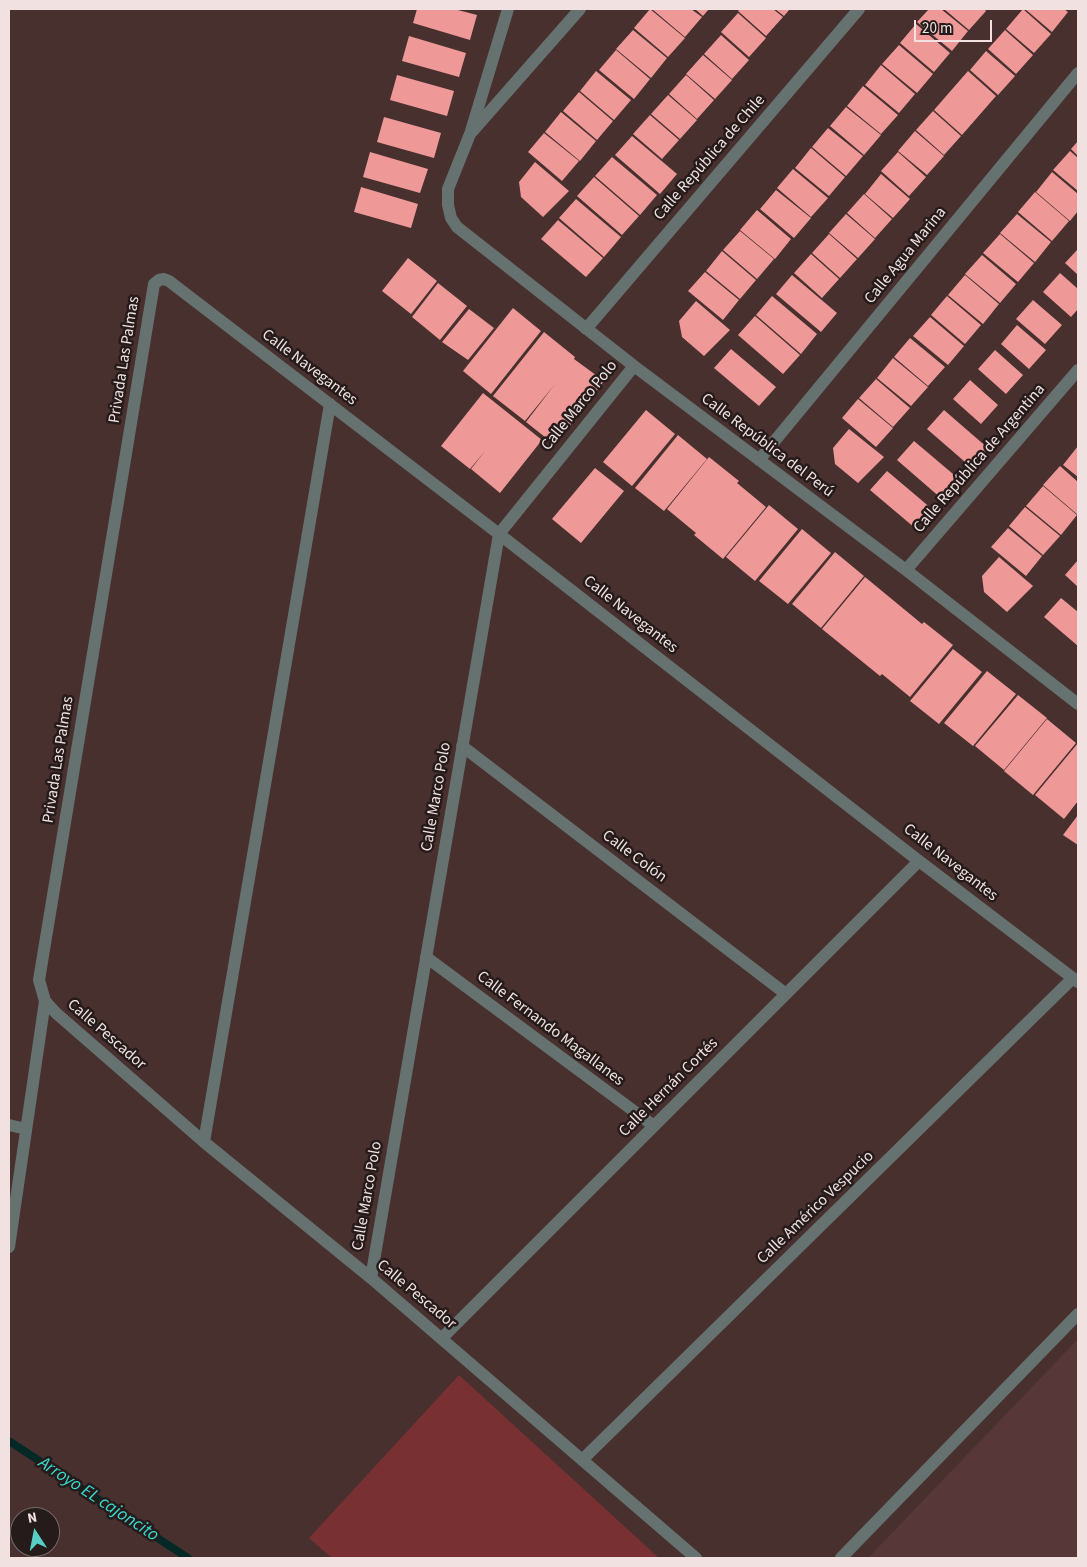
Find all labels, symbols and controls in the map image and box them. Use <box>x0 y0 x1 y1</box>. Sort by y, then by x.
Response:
scale bar <box>917 10 994 42</box>
text: 20 m <box>922 18 952 39</box>
street label: Calle República de Chile <box>650 91 770 225</box>
street label: Calle Agua Marina <box>861 204 951 308</box>
street label: Privada Las Palmas <box>105 295 145 425</box>
street label: Calle Navegantes <box>257 326 361 410</box>
street label: Calle Marco Polo <box>538 357 622 455</box>
street label: Calle República de Argentina <box>910 381 1050 537</box>
street label: Calle República del Perú <box>697 390 837 502</box>
street label: Calle Navegantes <box>579 572 681 658</box>
street label: Privada Las Palmas <box>39 695 79 825</box>
street label: Calle Marco Polo <box>418 741 456 853</box>
street label: Calle Navegantes <box>899 820 1001 906</box>
street label: Calle Colón <box>598 827 670 887</box>
street label: Calle Fernando Magallanes <box>473 967 627 1091</box>
street label: Calle Pescador <box>63 996 149 1074</box>
street label: Calle Hernán Cortés <box>615 1034 723 1142</box>
street label: Calle Marco Polo <box>349 1140 387 1252</box>
street label: Calle Américo Vespucio <box>754 1147 878 1269</box>
street label: Calle Pescador <box>372 1256 460 1334</box>
water label: Arroyo EL cajoncito <box>34 1453 162 1547</box>
north arrow <box>10 1507 60 1557</box>
text: N <box>26 1508 39 1529</box>

